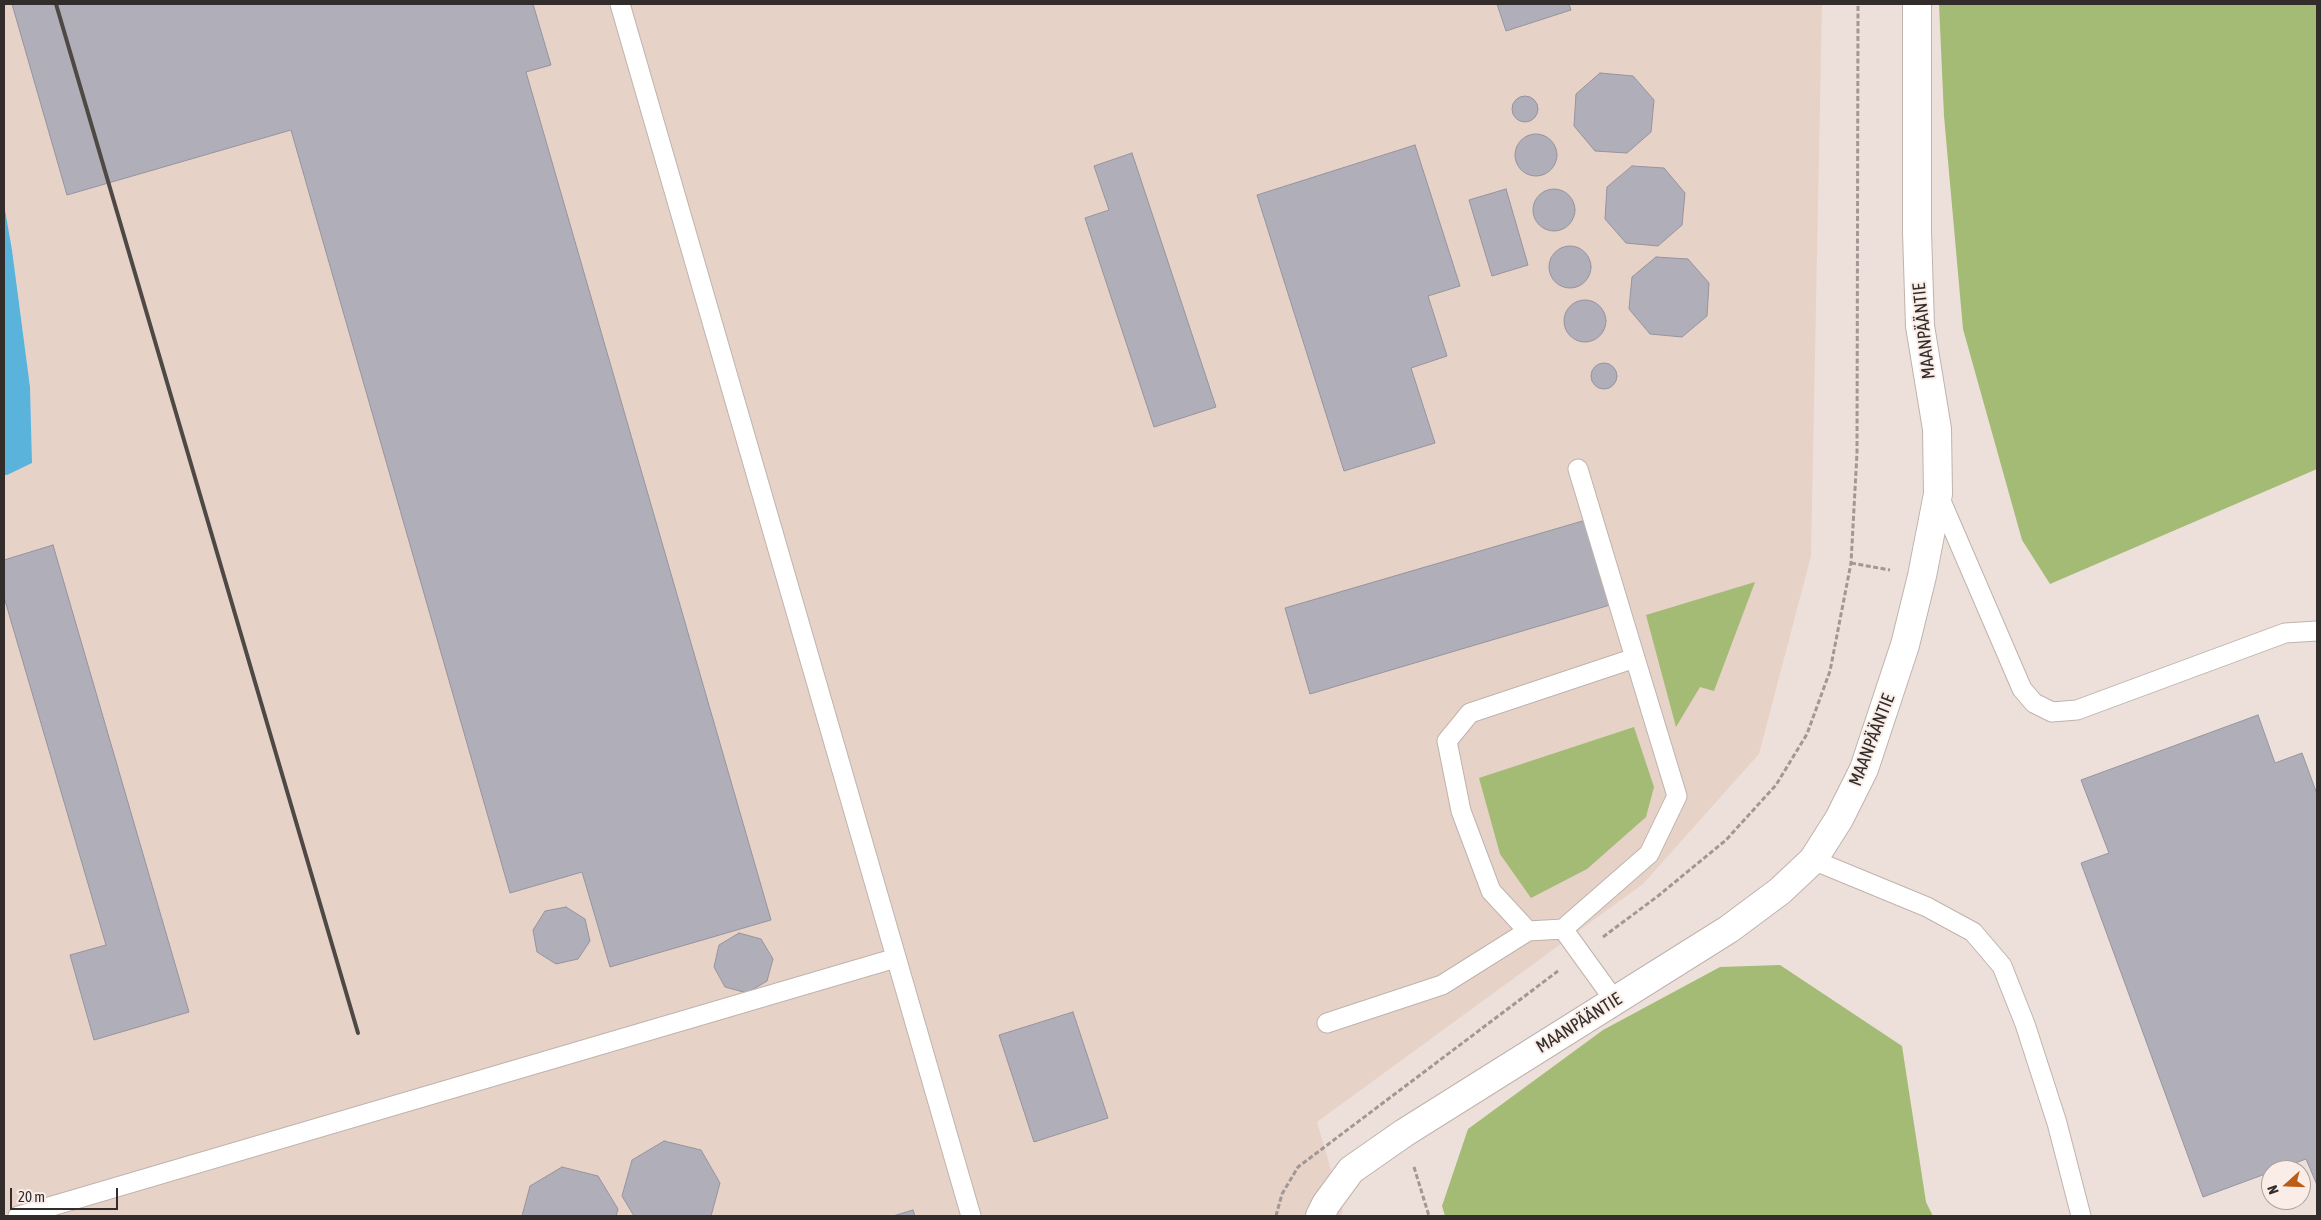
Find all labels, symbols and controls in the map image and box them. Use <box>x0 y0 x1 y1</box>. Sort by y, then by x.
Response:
street label: MAANPÄÄNTIE <box>1908 282 1940 380</box>
street label: MAANPÄÄNTIE <box>1845 691 1899 789</box>
street label: MAANPÄÄNTIE <box>1532 988 1626 1058</box>
north arrow <box>2261 1160 2311 1210</box>
scale bar <box>12 1178 120 1210</box>
text: N <box>2264 1183 2282 1196</box>
text: 20 m <box>18 1188 45 1205</box>

